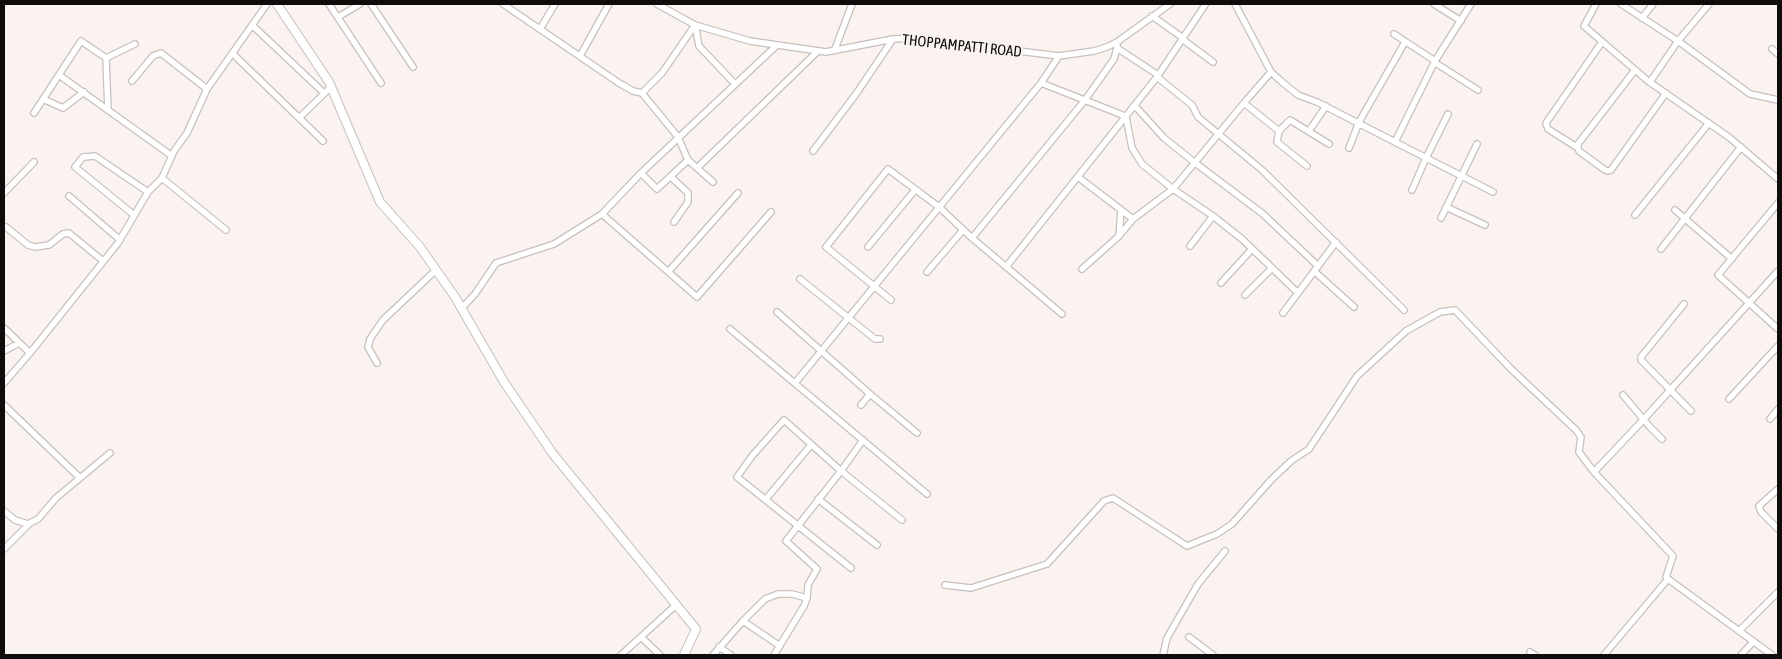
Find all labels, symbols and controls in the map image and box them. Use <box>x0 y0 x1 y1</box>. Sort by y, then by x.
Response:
street label: THOPPAMPATTI ROAD <box>901 31 1023 61</box>

